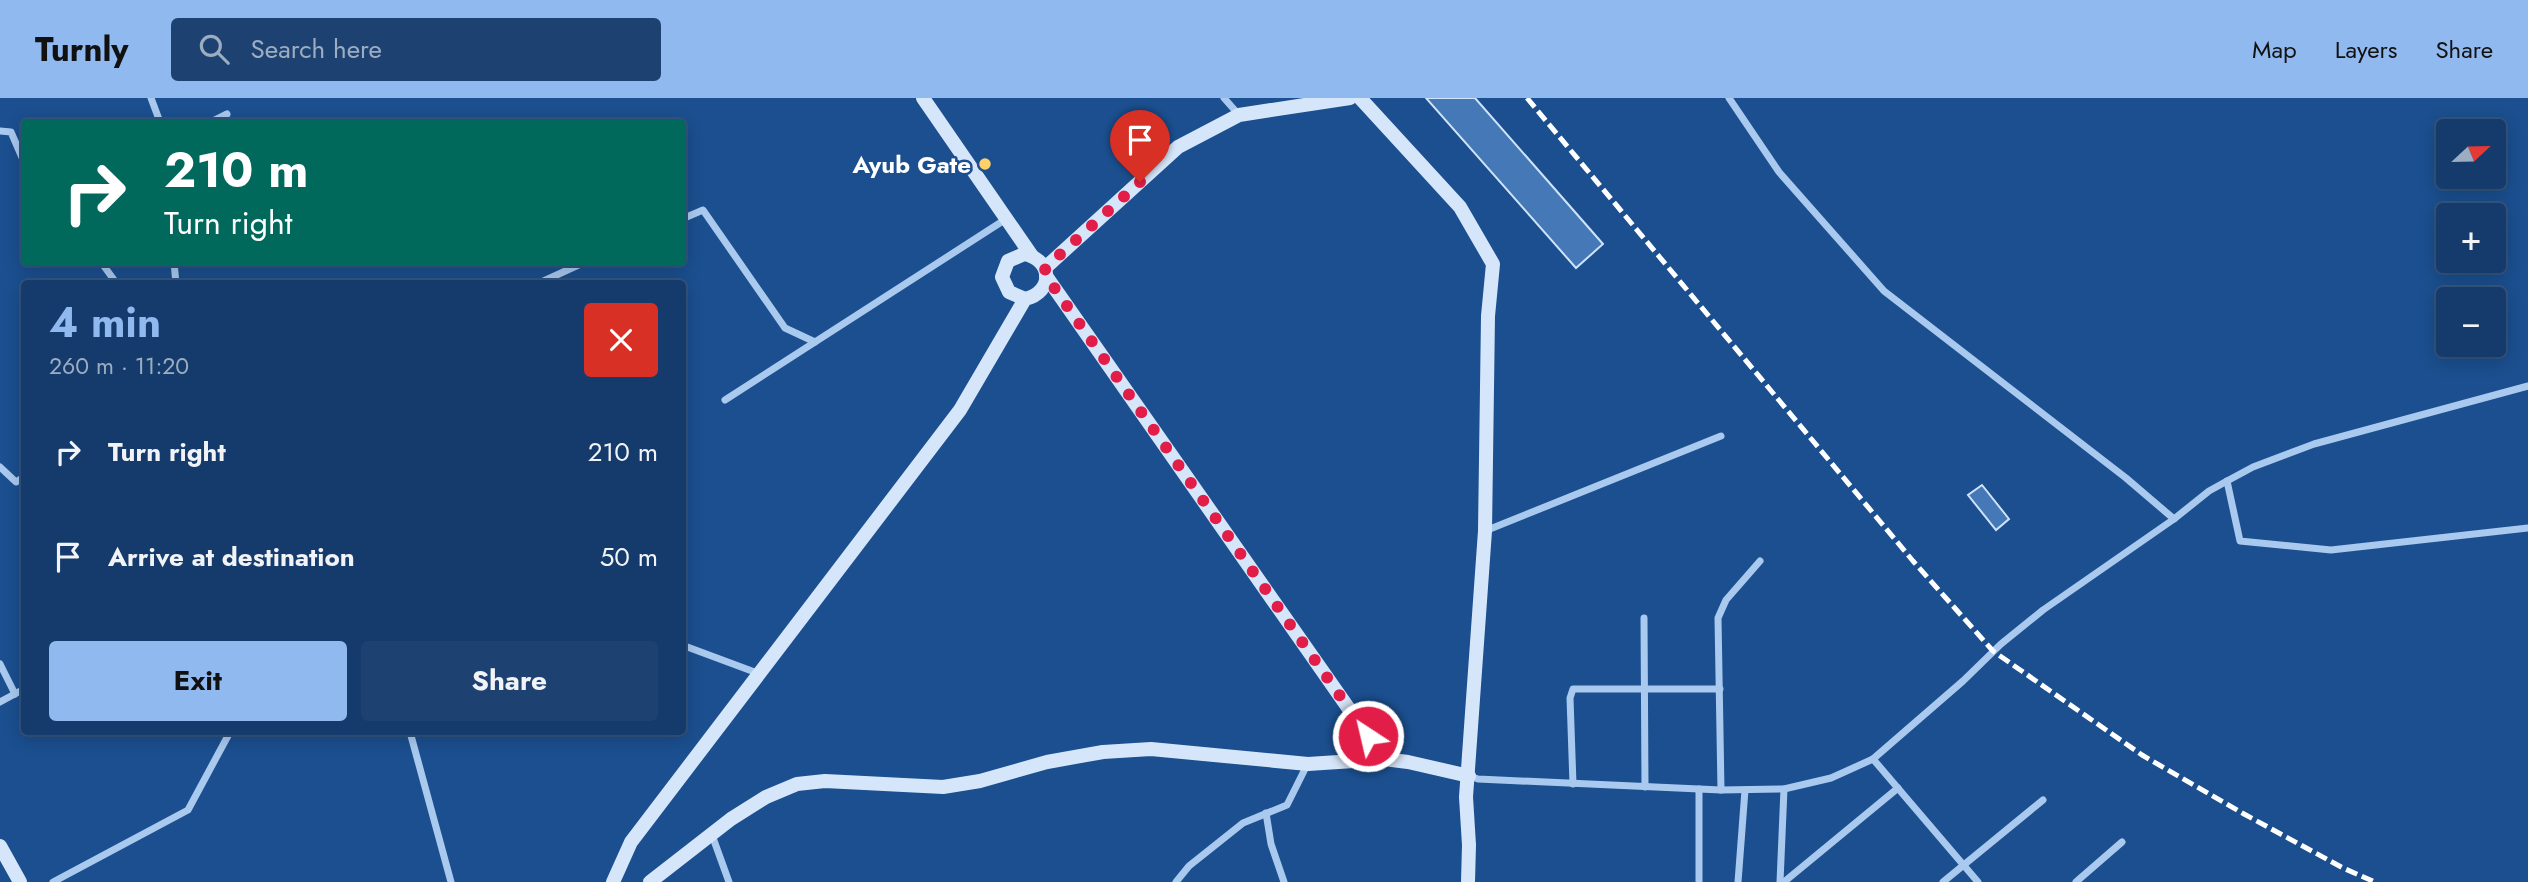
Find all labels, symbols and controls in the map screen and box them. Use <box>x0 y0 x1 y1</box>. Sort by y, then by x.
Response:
search box <box>171 18 661 81</box>
text: Turnly <box>35 26 129 73</box>
icon: search <box>195 30 233 68</box>
text: Search here <box>251 30 382 68</box>
text: Map <box>2252 32 2297 67</box>
text: Layers <box>2335 32 2397 67</box>
text: Share <box>2435 32 2493 67</box>
pin <box>1110 110 1170 182</box>
north arrow <box>2436 119 2506 189</box>
map controls <box>2436 119 2506 357</box>
icon: arrive <box>1121 121 1159 159</box>
text: 210 m <box>164 135 308 205</box>
icon: right <box>49 147 140 238</box>
place label: Ayub Gate <box>851 147 971 182</box>
marker: Ayub Gate <box>977 156 993 172</box>
text: Turn right <box>164 200 293 246</box>
button: + <box>2436 203 2506 273</box>
button: − <box>2436 287 2506 357</box>
text: 4 min <box>49 292 161 353</box>
button: close <box>584 303 658 377</box>
text: 260 m · 11:20 <box>49 349 189 383</box>
icon: right <box>49 433 87 471</box>
text: Turn right <box>108 433 226 471</box>
text: 210 m <box>588 433 658 471</box>
icon: arrive <box>49 538 87 576</box>
text: Arrive at destination <box>108 538 355 576</box>
text: 50 m <box>600 538 658 576</box>
button: Exit <box>49 641 347 721</box>
button: Share <box>361 641 658 721</box>
position arrow <box>1331 699 1405 773</box>

